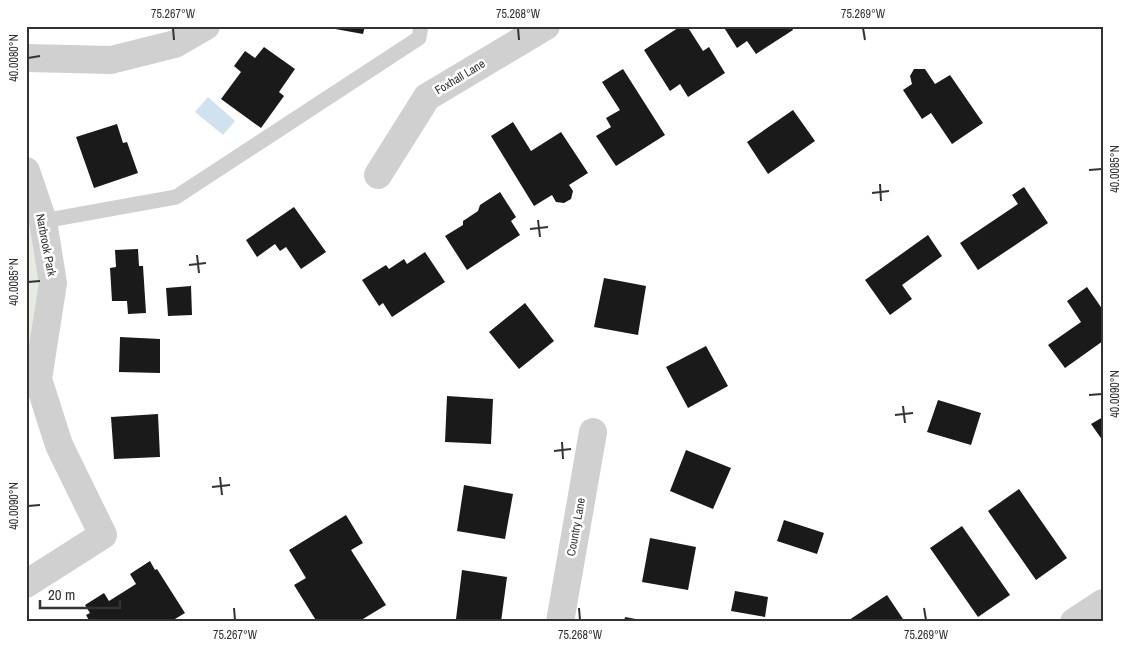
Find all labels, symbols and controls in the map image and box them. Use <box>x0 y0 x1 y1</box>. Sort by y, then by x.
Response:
text: 75.267°W <box>151 6 196 22</box>
text: 75.268°W <box>496 6 541 22</box>
text: 75.269°W <box>841 6 886 22</box>
text: 40.0080°N <box>6 34 22 82</box>
street label: Foxhall Lane <box>432 56 488 98</box>
text: 40.0085°N <box>1107 145 1123 193</box>
street label: Narbrook Park <box>32 212 60 278</box>
text: 40.0085°N <box>6 258 22 306</box>
text: 40.0090°N <box>1107 370 1123 418</box>
text: 40.0090°N <box>6 482 22 530</box>
street label: Country Lane <box>563 497 589 557</box>
scale bar <box>40 578 120 610</box>
text: 20 m <box>48 584 75 605</box>
text: 75.267°W <box>213 627 258 643</box>
text: 75.268°W <box>558 627 603 643</box>
text: 75.269°W <box>904 627 949 643</box>

